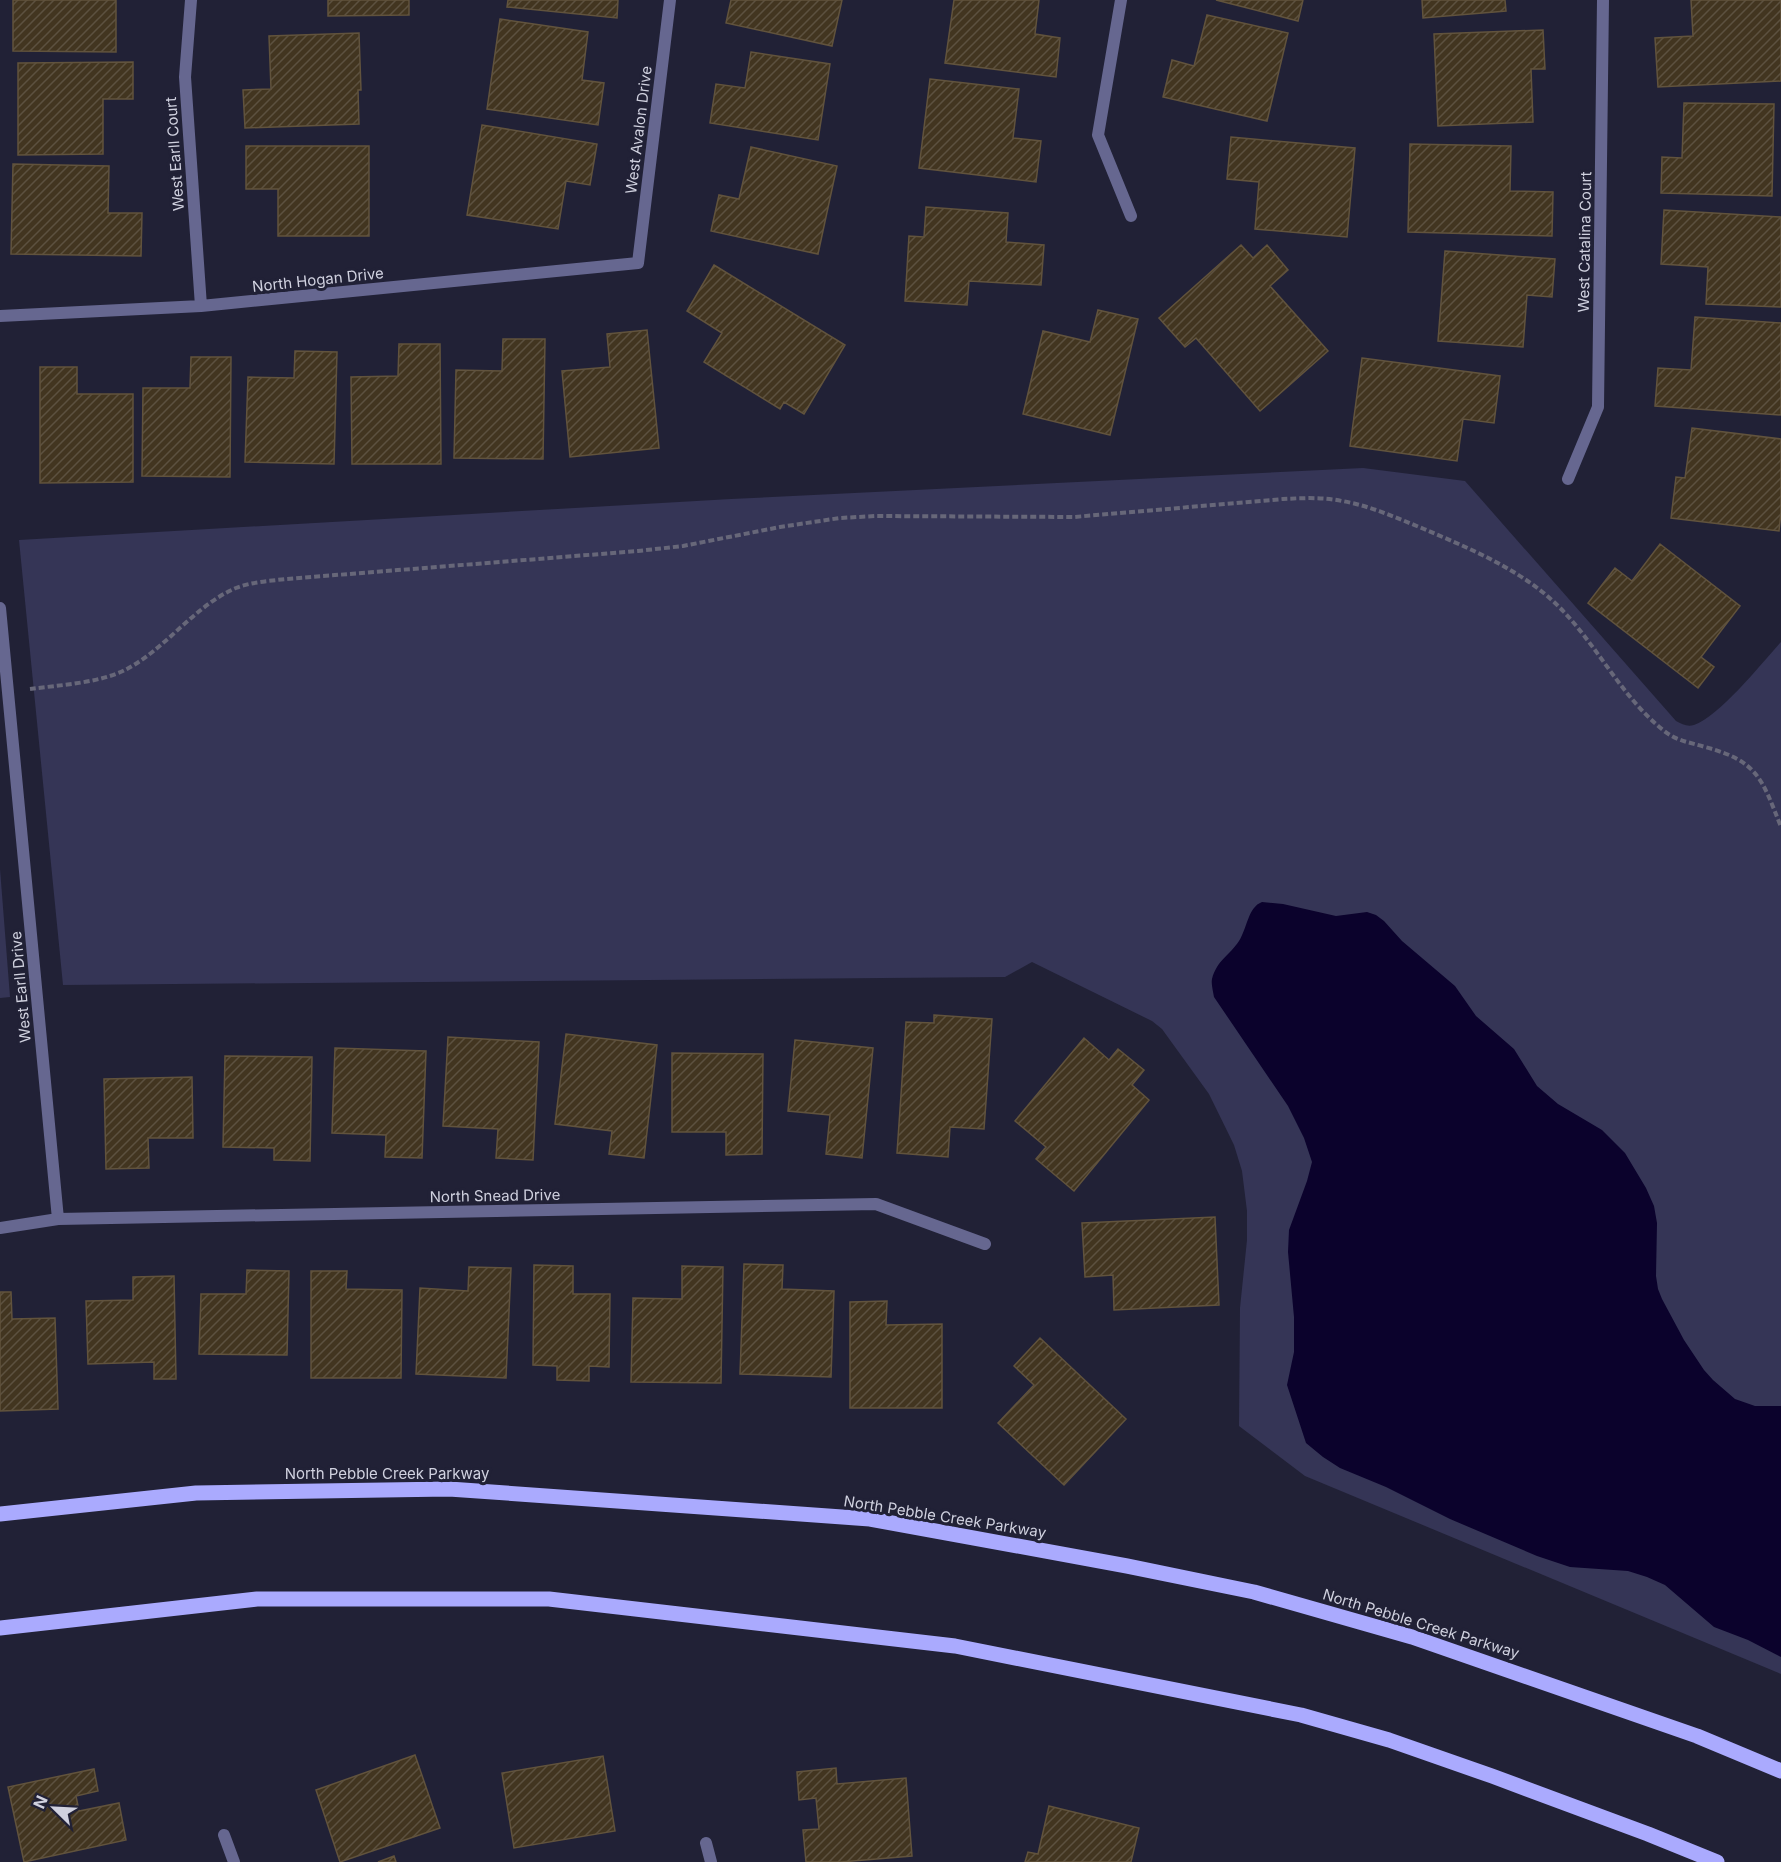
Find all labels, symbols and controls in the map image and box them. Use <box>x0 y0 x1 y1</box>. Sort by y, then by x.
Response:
street label: West Avalon Drive <box>621 65 656 195</box>
street label: West Earll Court <box>161 96 188 212</box>
street label: West Catalina Court <box>1574 171 1595 313</box>
street label: North Hogan Drive <box>251 263 385 296</box>
street label: West Earll Drive <box>6 931 35 1044</box>
street label: North Snead Drive <box>430 1185 560 1206</box>
street label: North Pebble Creek Parkway <box>285 1464 490 1483</box>
street label: North Pebble Creek Parkway <box>842 1491 1048 1542</box>
street label: North Pebble Creek Parkway <box>1320 1585 1522 1663</box>
north arrow <box>24 1778 84 1838</box>
text: N <box>29 1792 52 1812</box>

